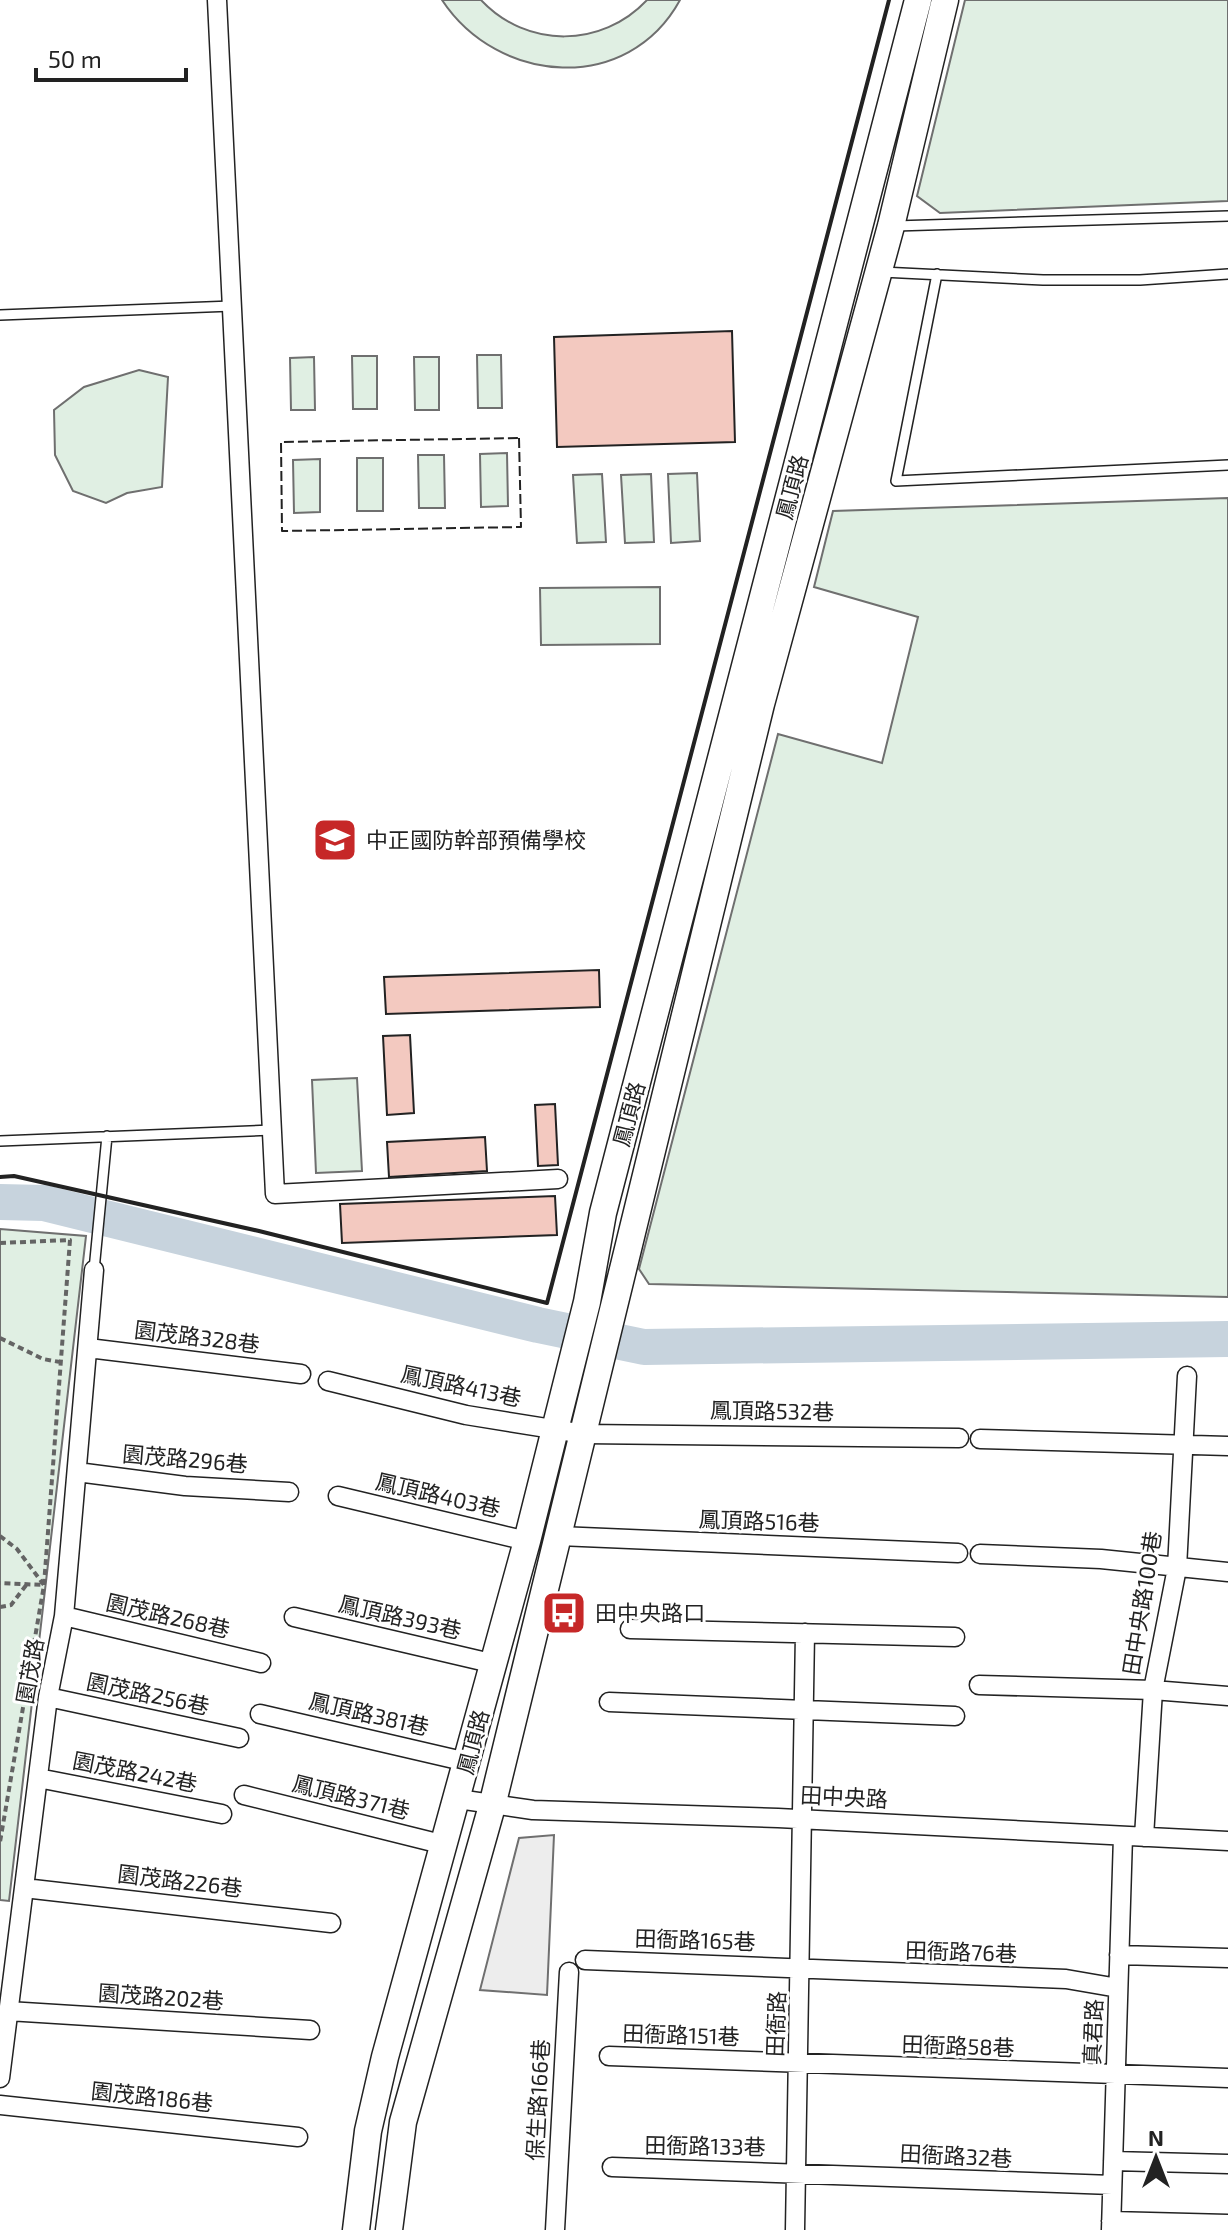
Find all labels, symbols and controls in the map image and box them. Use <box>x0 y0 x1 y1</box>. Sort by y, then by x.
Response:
scale bar <box>36 32 186 82</box>
text: 50 m <box>48 44 102 73</box>
street label: 鳳頂路 <box>770 451 812 522</box>
school or university icon: 中正國防幹部預備學校 <box>311 816 359 864</box>
place label: 中正國防幹部預備學校 <box>366 826 586 852</box>
street label: 鳳頂路 <box>607 1078 649 1149</box>
street label: 園茂路328巷 <box>133 1315 261 1357</box>
street label: 鳳頂路413巷 <box>399 1360 524 1410</box>
street label: 鳳頂路532巷 <box>710 1396 834 1424</box>
street label: 園茂路296巷 <box>121 1440 249 1476</box>
street label: 鳳頂路403巷 <box>373 1467 503 1521</box>
street label: 鳳頂路516巷 <box>698 1505 820 1535</box>
street label: 田中央路100巷 <box>1117 1529 1165 1677</box>
street label: 園茂路268巷 <box>104 1588 233 1642</box>
street label: 鳳頂路393巷 <box>336 1589 464 1643</box>
bus stop icon: 田中央路口 <box>540 1589 588 1637</box>
place label: 田中央路口 <box>595 1599 705 1625</box>
street label: 園茂路 <box>10 1636 48 1706</box>
street label: 園茂路256巷 <box>84 1667 212 1719</box>
street label: 鳳頂路381巷 <box>307 1687 432 1739</box>
street label: 鳳頂路 <box>451 1706 493 1777</box>
street label: 園茂路242巷 <box>71 1746 200 1796</box>
street label: 鳳頂路371巷 <box>290 1769 413 1823</box>
street label: 田中央路 <box>799 1781 889 1811</box>
street label: 園茂路226巷 <box>116 1859 244 1901</box>
street label: 田衙路165巷 <box>634 1924 756 1954</box>
street label: 田衙路76巷 <box>905 1936 1017 1966</box>
street label: 園茂路202巷 <box>97 1979 225 2013</box>
street label: 田衙路 <box>761 1991 789 2057</box>
street label: 真君路 <box>1078 1999 1106 2065</box>
street label: 田衙路151巷 <box>622 2019 740 2049</box>
street label: 田衙路58巷 <box>901 2030 1015 2060</box>
street label: 保生路166巷 <box>521 2038 553 2162</box>
street label: 園茂路186巷 <box>90 2077 214 2115</box>
north arrow <box>1116 2118 1196 2198</box>
text: N <box>1148 2124 1164 2150</box>
street label: 田衙路133巷 <box>644 2131 766 2159</box>
street label: 田衙路32巷 <box>899 2139 1013 2171</box>

